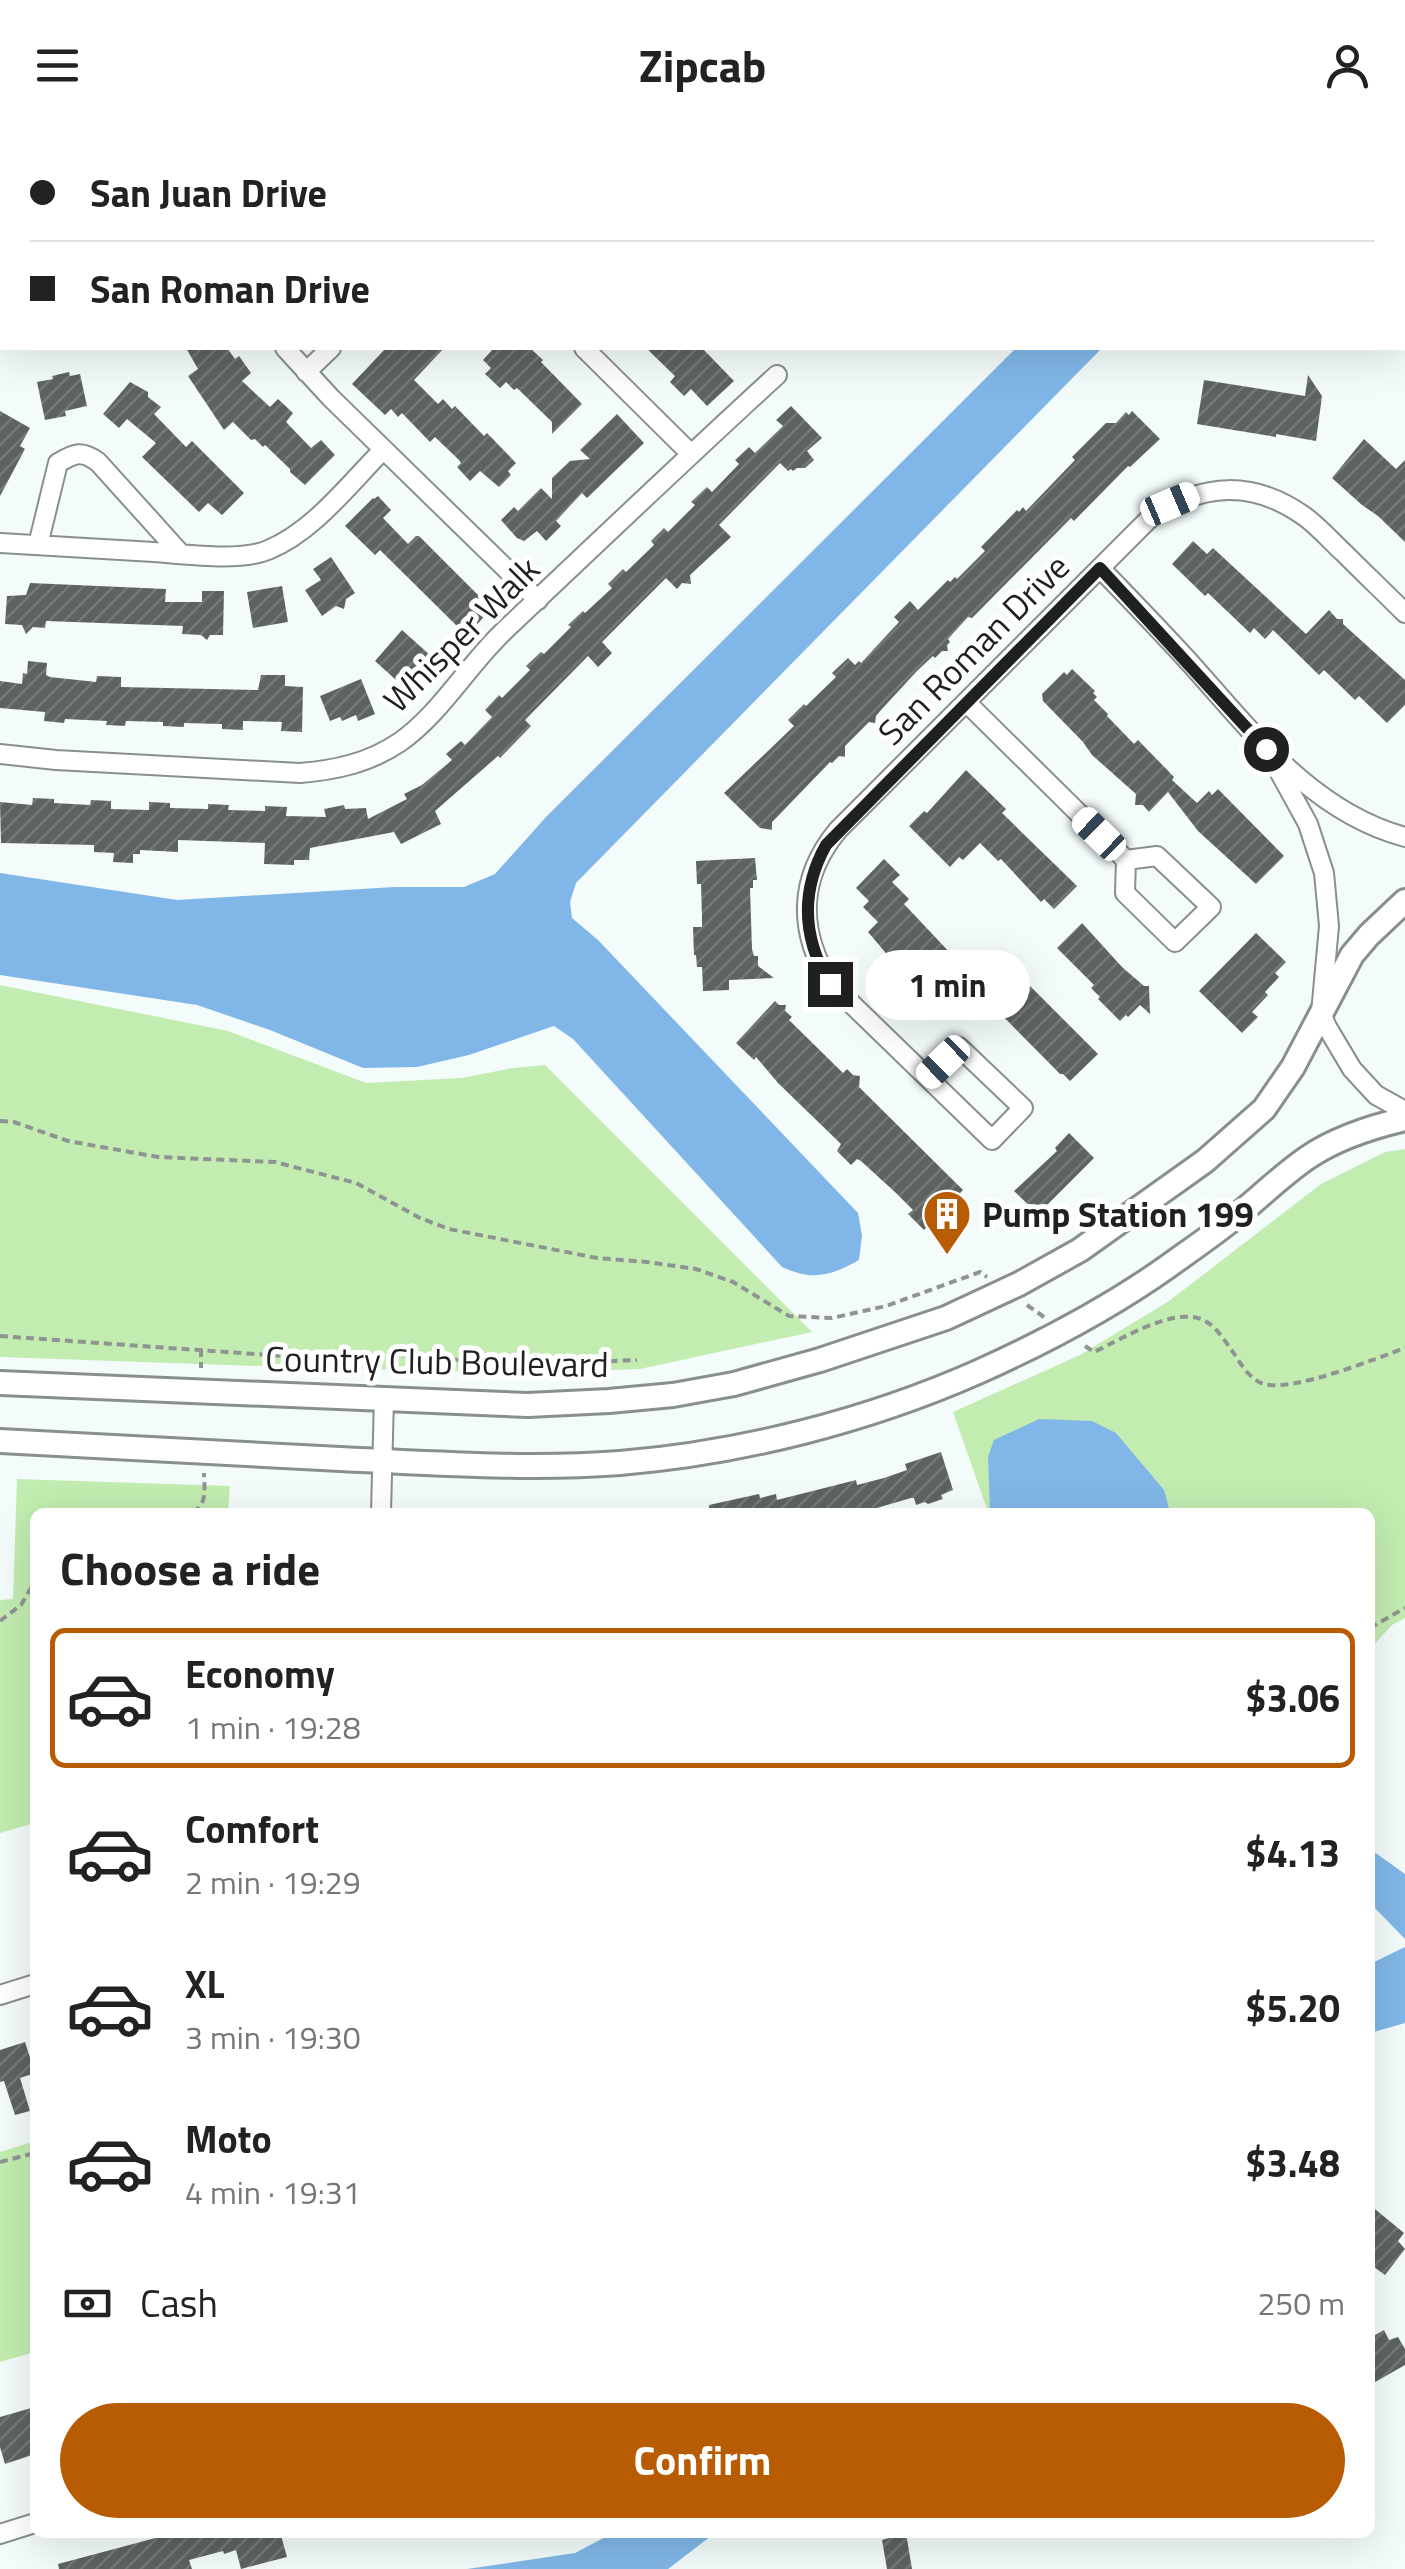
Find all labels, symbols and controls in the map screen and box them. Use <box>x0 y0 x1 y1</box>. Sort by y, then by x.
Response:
text: Zipcab <box>639 31 766 99</box>
icon: menu <box>30 38 85 93</box>
icon: person <box>1320 38 1375 93</box>
text: San Juan Drive <box>90 164 327 222</box>
text: San Roman Drive <box>90 260 370 318</box>
car <box>1137 478 1203 530</box>
street label: San Roman Drive <box>865 541 1081 757</box>
street label: Whisper Walk <box>370 543 552 725</box>
route start <box>1244 727 1289 772</box>
car <box>1067 802 1131 866</box>
callout: 1 min <box>865 949 1030 1019</box>
text: 1 min <box>909 961 986 1009</box>
route end <box>808 962 853 1007</box>
car <box>911 1030 975 1094</box>
place label: Pump Station 199 <box>982 1187 1254 1241</box>
building icon: Pump Station 199 <box>921 1188 973 1256</box>
street label: Country Club Boulevard <box>265 1331 609 1391</box>
text: Choose a ride <box>60 1534 320 1602</box>
text: Economy <box>185 1645 335 1703</box>
icon: car <box>65 1653 155 1743</box>
text: $3.06 <box>1245 1669 1340 1727</box>
text: 1 min · 19:28 <box>185 1703 361 1751</box>
text: Comfort <box>185 1800 319 1858</box>
icon: car <box>65 1808 155 1898</box>
text: $4.13 <box>1245 1824 1340 1882</box>
text: 2 min · 19:29 <box>185 1858 361 1906</box>
text: XL <box>185 1955 225 2013</box>
icon: car <box>65 1963 155 2053</box>
text: $5.20 <box>1245 1979 1340 2037</box>
text: 3 min · 19:30 <box>185 2013 361 2061</box>
text: Moto <box>185 2110 272 2168</box>
icon: car <box>65 2118 155 2208</box>
text: $3.48 <box>1245 2134 1340 2192</box>
text: 4 min · 19:31 <box>185 2168 361 2216</box>
text: Cash <box>140 2274 218 2332</box>
icon: cash <box>60 2276 115 2331</box>
text: 250 m <box>1257 2279 1345 2327</box>
button: Confirm <box>60 2403 1345 2518</box>

